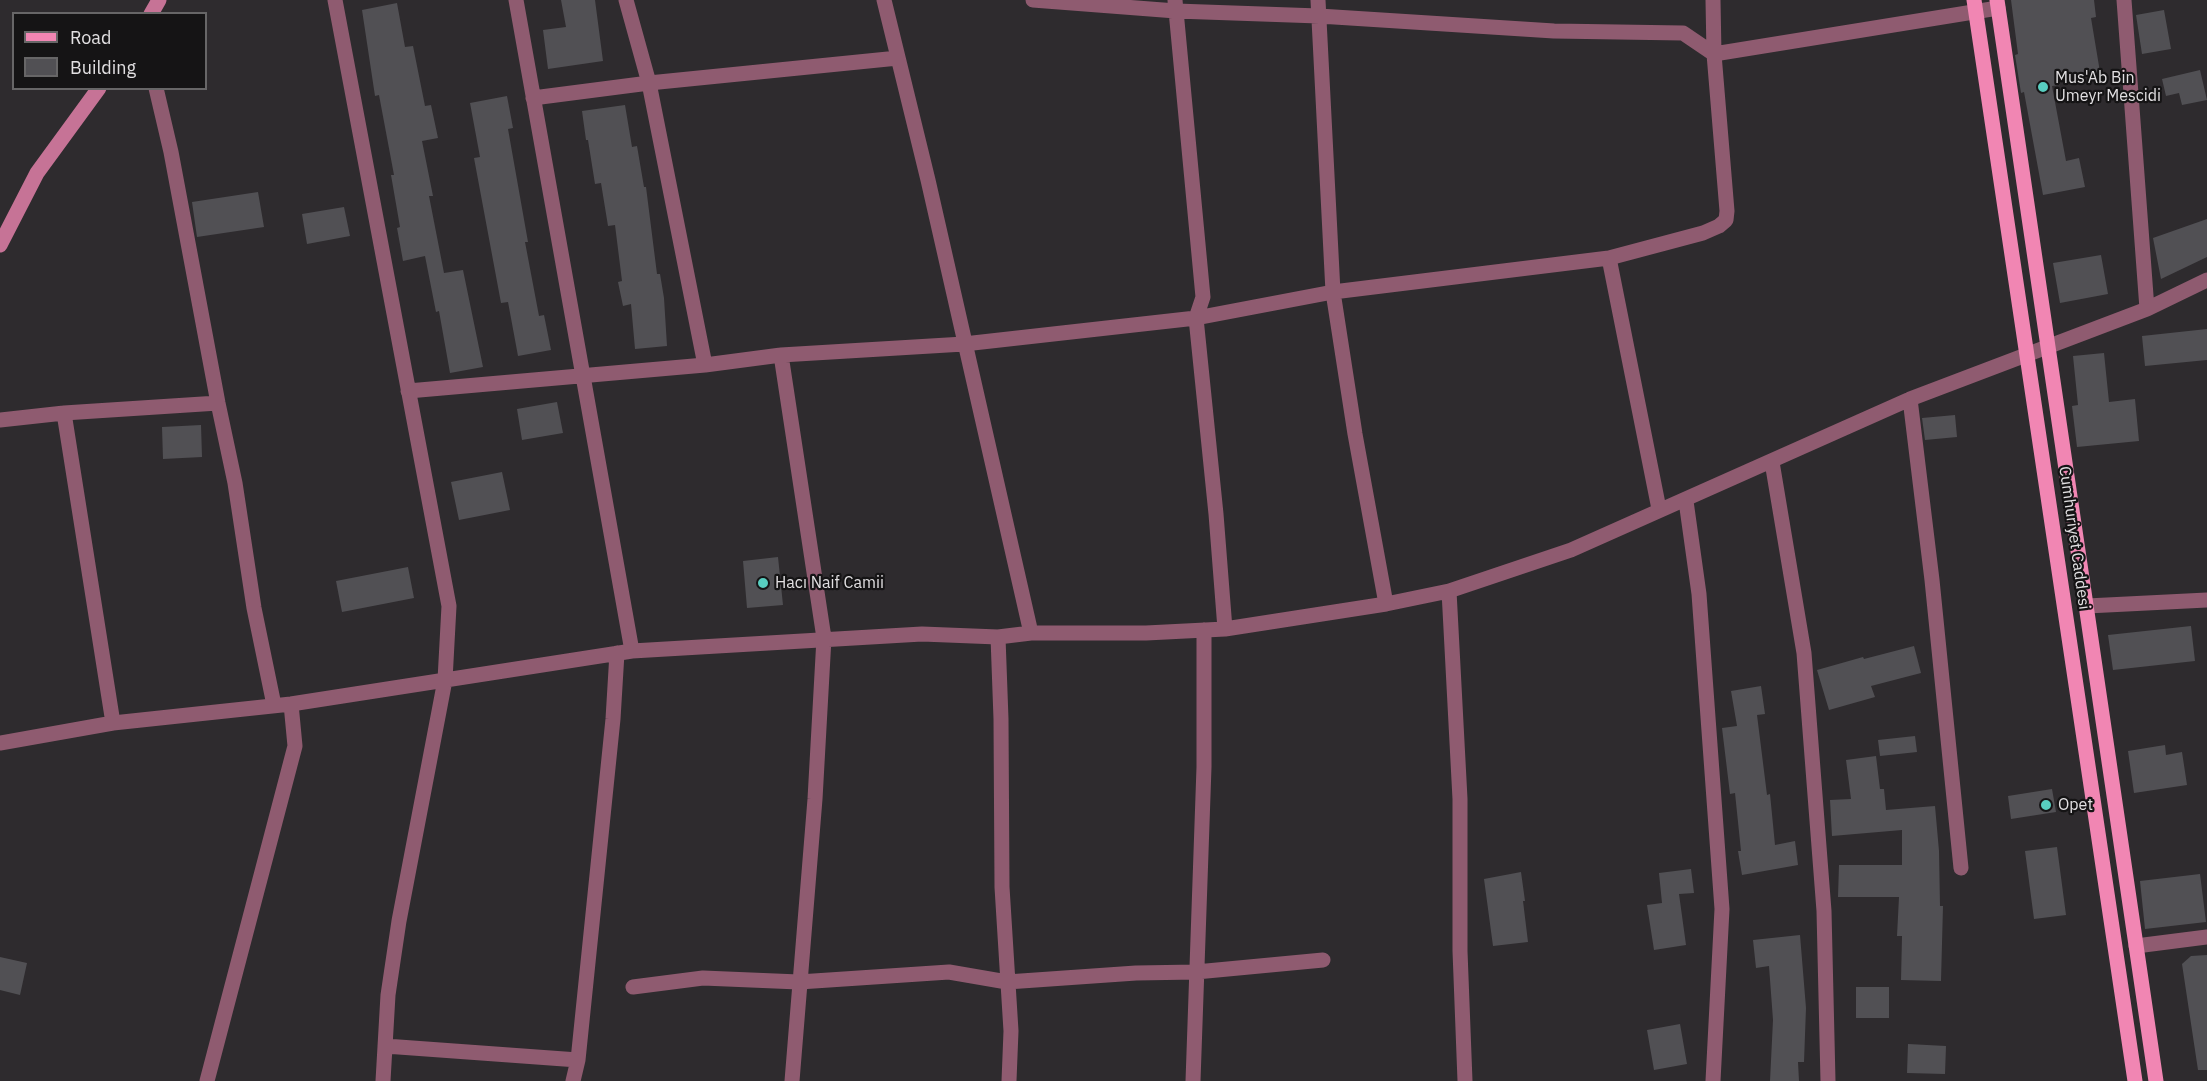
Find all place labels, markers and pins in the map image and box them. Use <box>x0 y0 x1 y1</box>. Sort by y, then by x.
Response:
place label: Mus'Ab Bin Umeyr Mescidi <box>2055 68 2161 106</box>
marker: Mus'Ab Bin Umeyr Mescidi <box>2036 80 2050 94</box>
place label: Hacı Naif Camii <box>775 573 884 593</box>
marker: Hacı Naif Camii <box>756 576 770 590</box>
place label: Opet <box>2058 795 2093 815</box>
marker: Opet <box>2039 798 2053 812</box>

